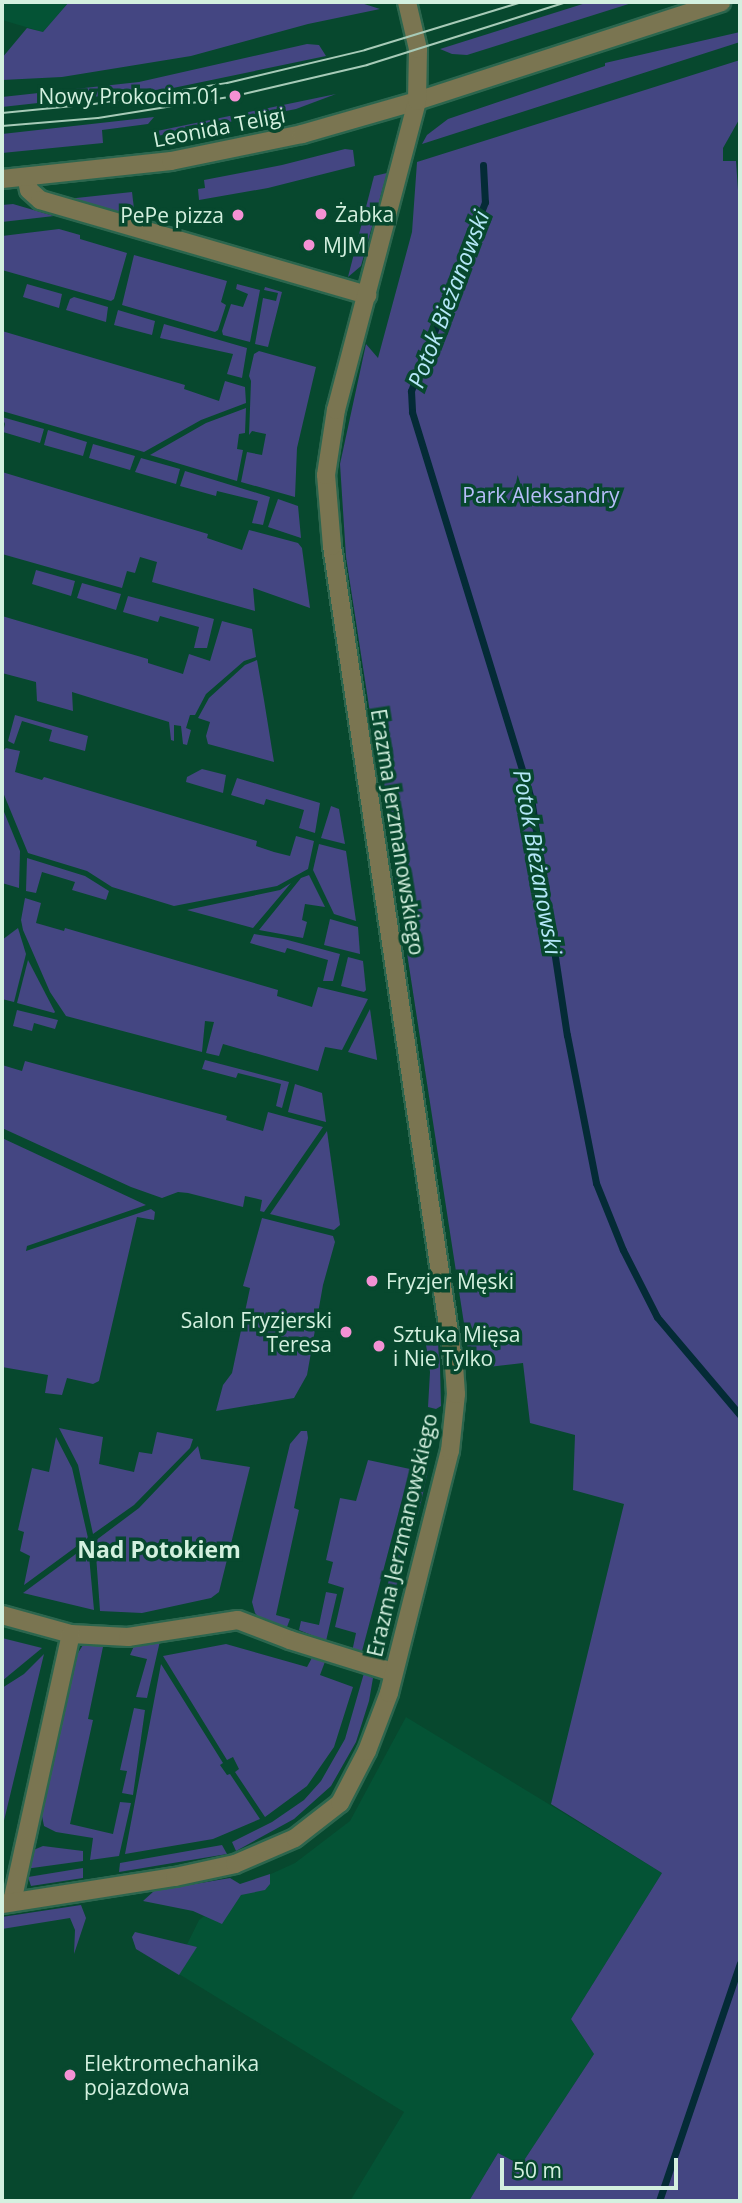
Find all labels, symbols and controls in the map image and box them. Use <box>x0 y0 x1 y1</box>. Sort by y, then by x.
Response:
place label: Nowy Prokocim 01 <box>39 83 221 109</box>
marker: Nowy Prokocim 01 <box>227 88 243 104</box>
street label: Leonida Teligi <box>151 102 287 152</box>
place label: Żabka <box>335 201 394 227</box>
place label: PePe pizza <box>120 202 224 228</box>
marker: Żabka <box>313 206 329 222</box>
water label: Potok Bieżanowski <box>402 206 494 392</box>
marker: PePe pizza <box>230 207 246 223</box>
place label: MJM <box>323 232 366 258</box>
marker: MJM <box>301 237 317 253</box>
park label: Park Aleksandry <box>462 482 620 508</box>
street label: Erazma Jerzmanowskiego <box>366 707 430 957</box>
water label: Potok Bieżanowski <box>508 767 568 957</box>
place label: Fryzjer Męski <box>386 1268 514 1294</box>
marker: Fryzjer Męski <box>364 1273 380 1289</box>
place label: Salon Fryzjerski Teresa <box>181 1307 332 1357</box>
place label: Sztuka Mięsa i Nie Tylko <box>393 1321 521 1371</box>
marker: Salon Fryzjerski Teresa <box>338 1324 354 1340</box>
marker: Sztuka Mięsa i Nie Tylko <box>371 1338 387 1354</box>
street label: Erazma Jerzmanowskiego <box>362 1411 442 1659</box>
district label: Nad Potokiem <box>77 1535 241 1563</box>
place label: Elektromechanika pojazdowa <box>84 2050 259 2100</box>
marker: Elektromechanika pojazdowa <box>62 2067 78 2083</box>
scale bar <box>504 2144 682 2188</box>
text: 50 m <box>513 2156 562 2184</box>

